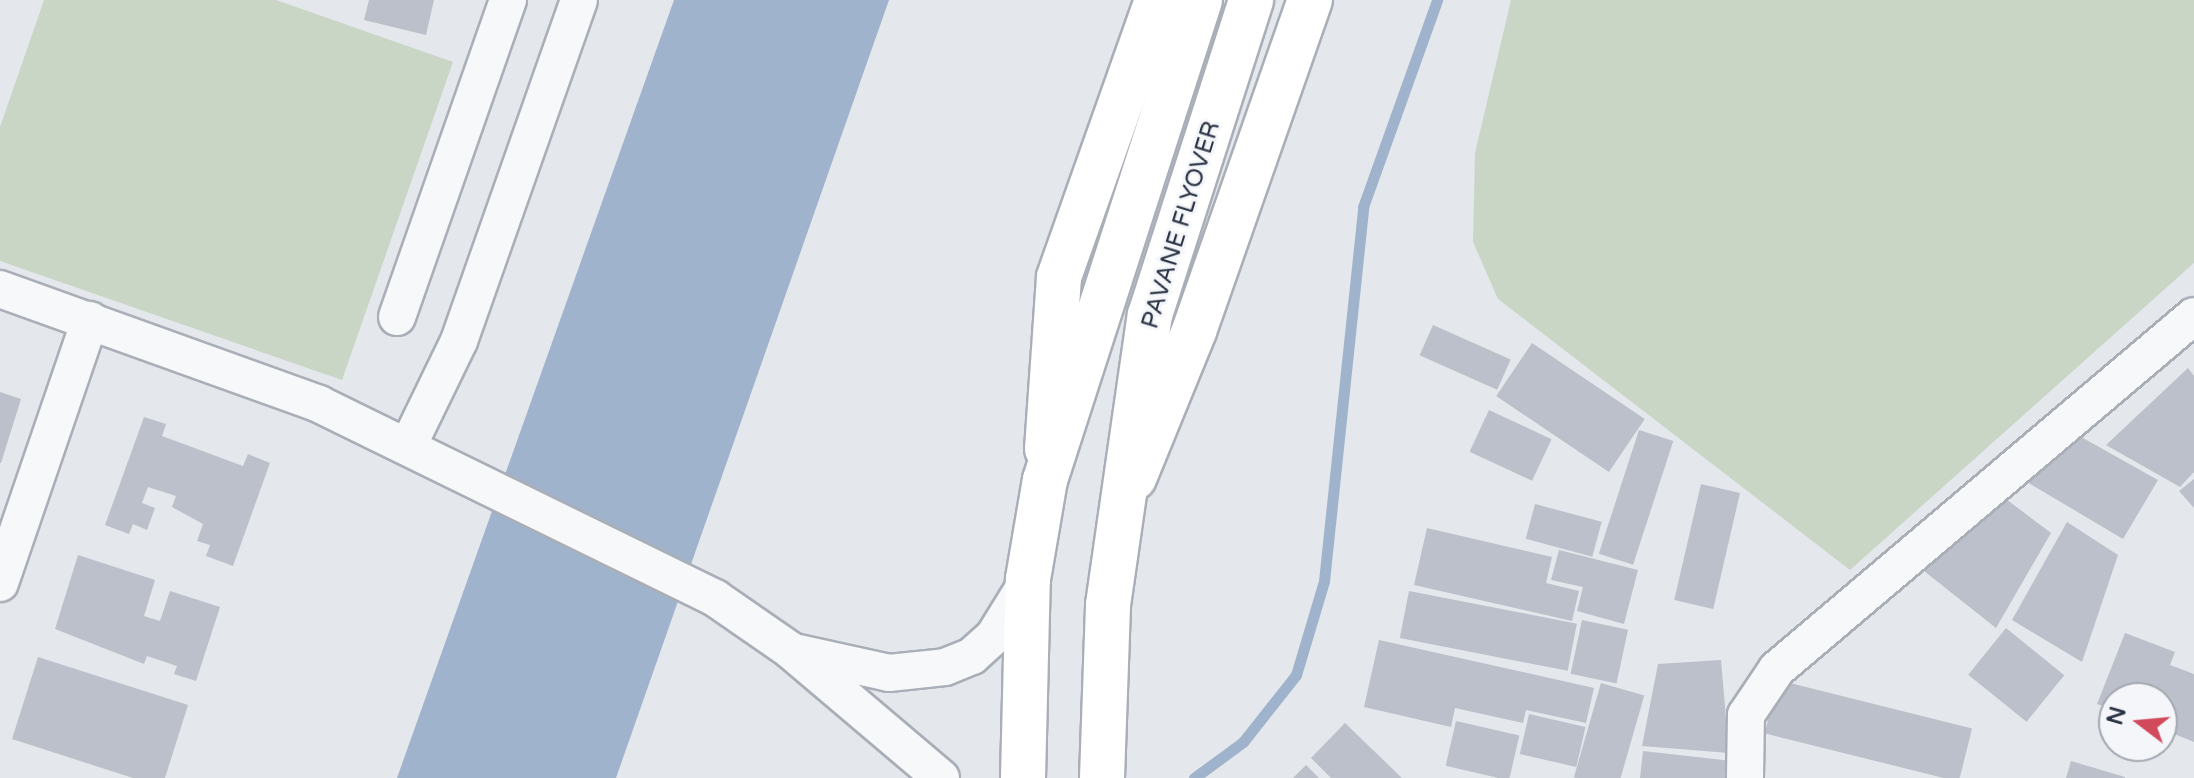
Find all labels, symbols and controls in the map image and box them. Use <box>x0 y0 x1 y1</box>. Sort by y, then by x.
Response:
street label: PAVANE FLYOVER <box>1136 118 1226 332</box>
north arrow <box>2098 682 2178 762</box>
text: N <box>2102 704 2132 728</box>

